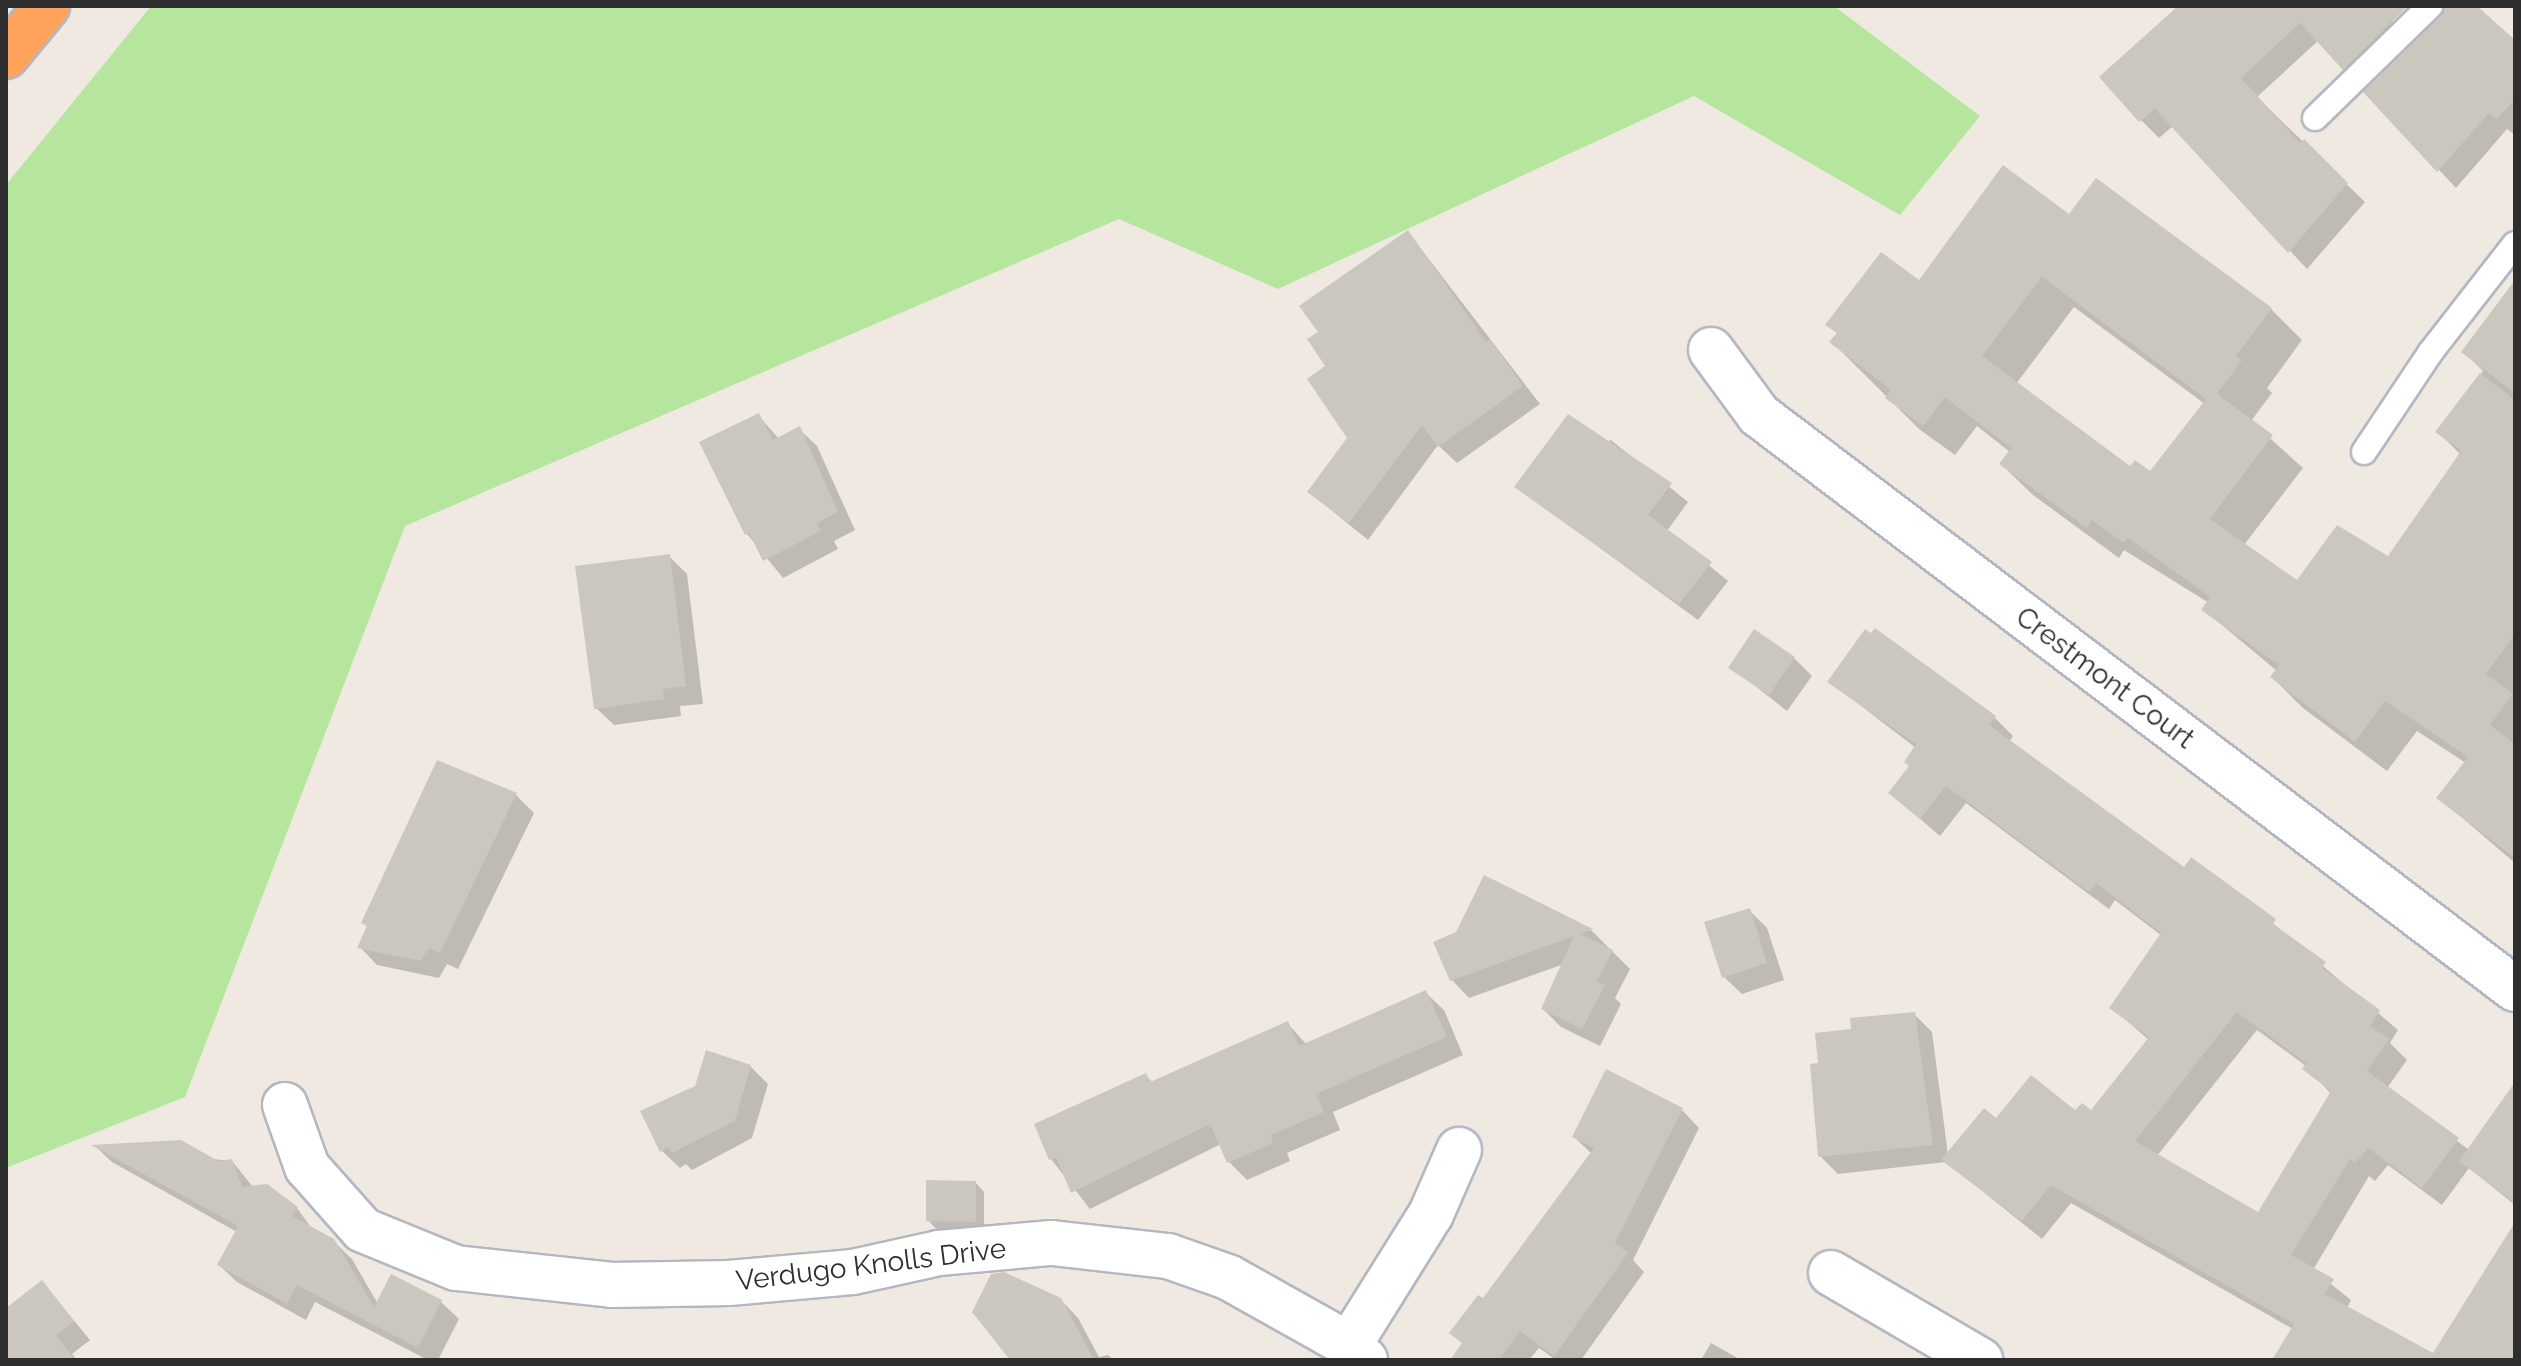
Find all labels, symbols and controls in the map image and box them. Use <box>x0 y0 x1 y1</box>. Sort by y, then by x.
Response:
street label: Crestmont Court <box>2009 600 2201 756</box>
street label: Verdugo Knolls Drive <box>734 1232 1008 1298</box>

